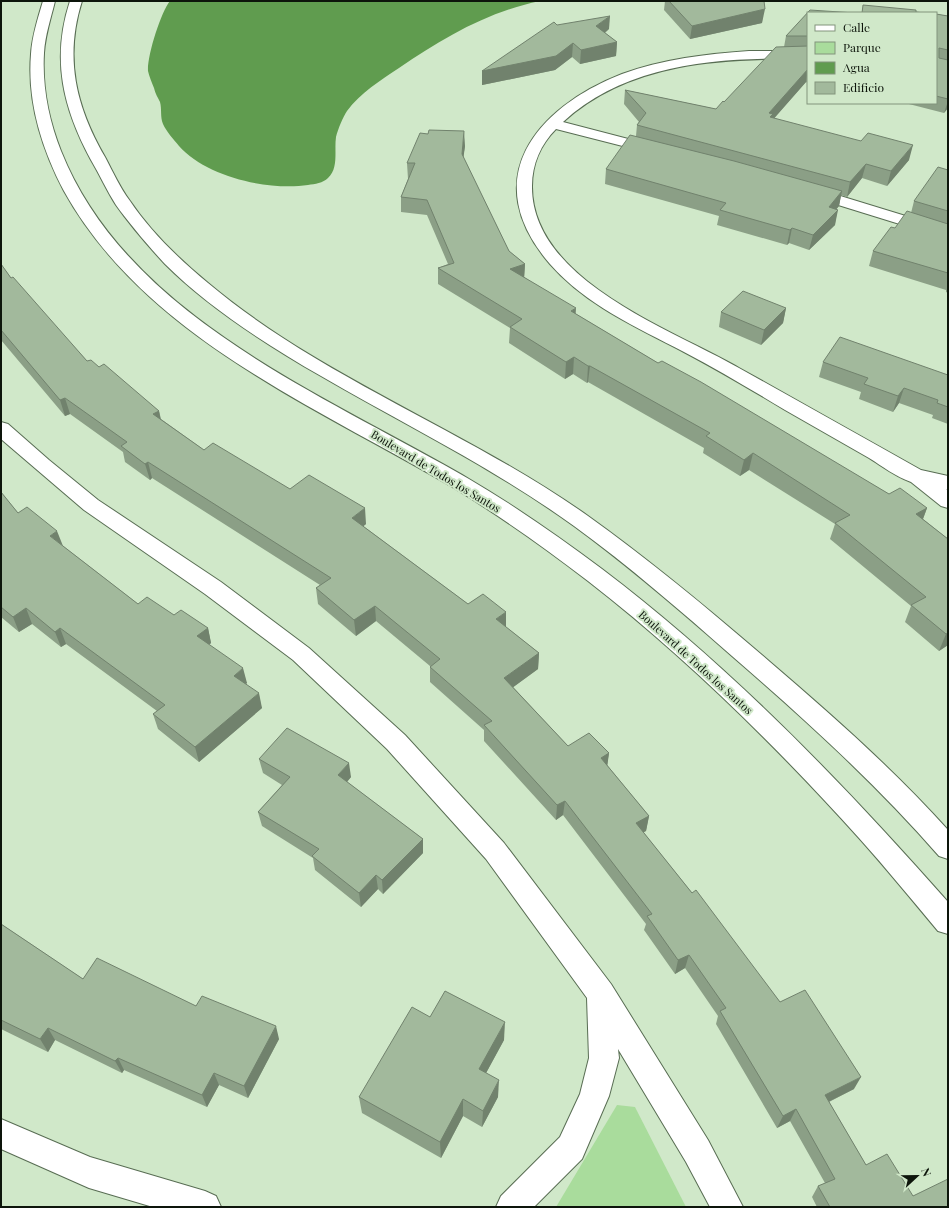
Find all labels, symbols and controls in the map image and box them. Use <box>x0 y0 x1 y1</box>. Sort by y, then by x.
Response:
legend <box>807 12 937 104</box>
text: Calle <box>843 19 870 35</box>
text: Parque <box>843 39 881 55</box>
text: Agua <box>842 59 870 75</box>
text: Edificio <box>843 79 885 95</box>
street label: Boulevard de Todos los Santos <box>368 426 504 516</box>
street label: Boulevard de Todos los Santos <box>636 607 756 717</box>
north arrow <box>897 1156 937 1196</box>
text: N <box>918 1166 935 1179</box>

